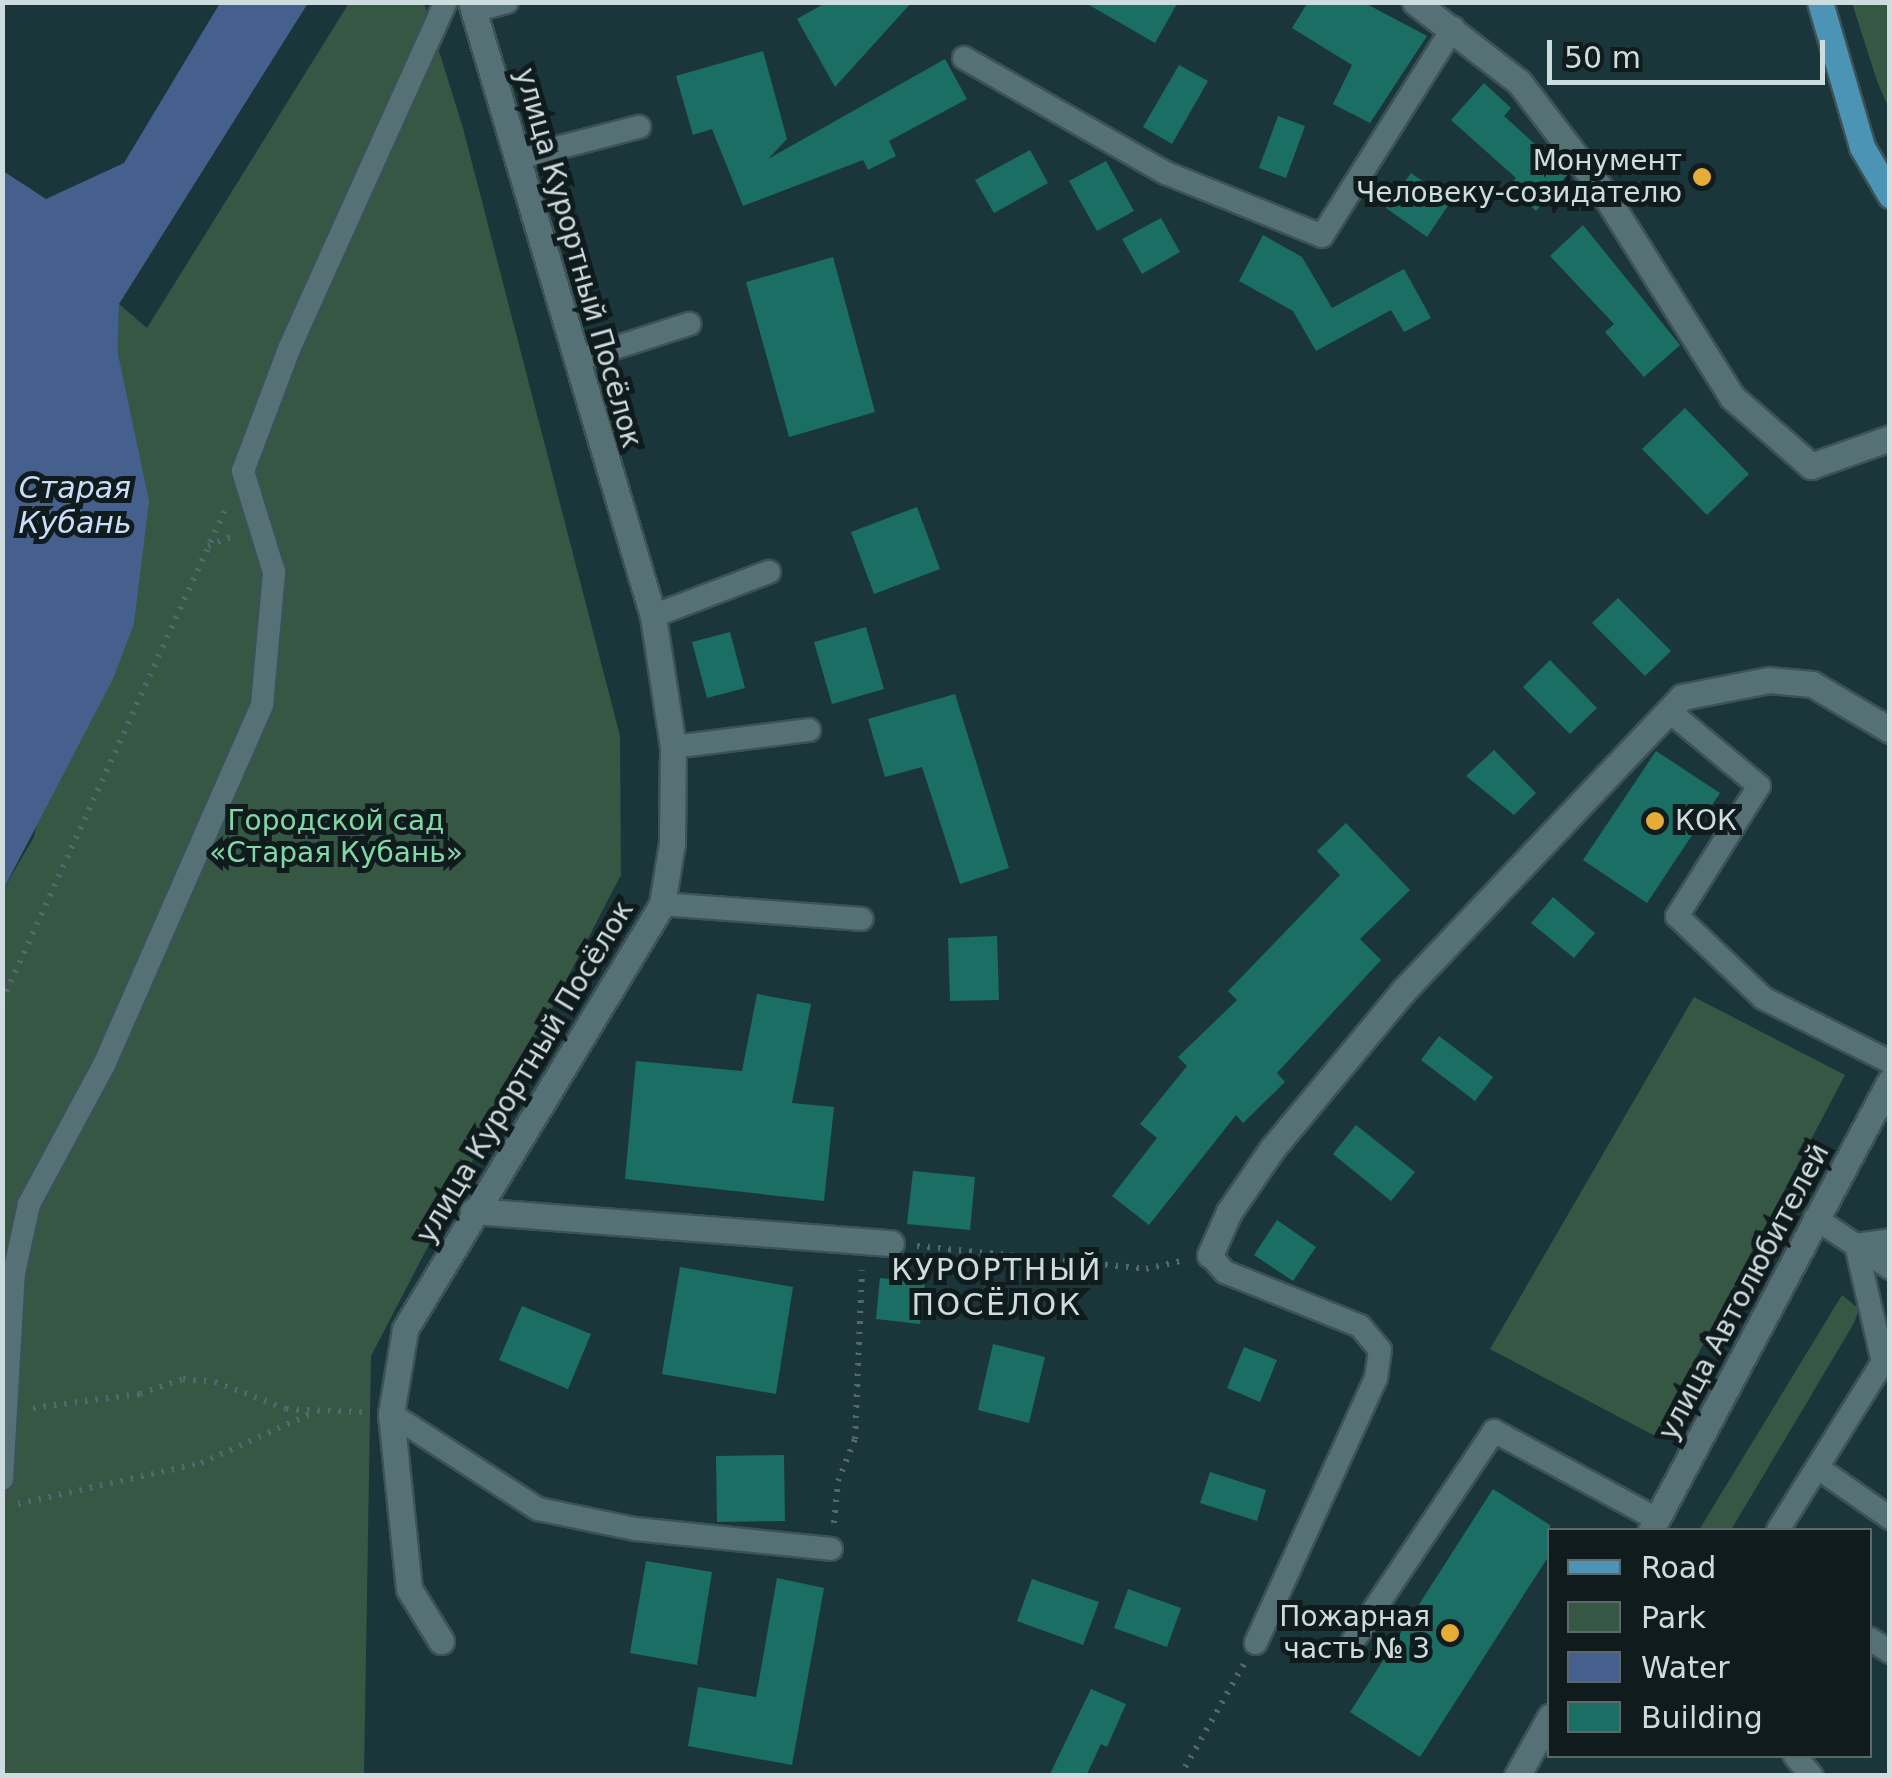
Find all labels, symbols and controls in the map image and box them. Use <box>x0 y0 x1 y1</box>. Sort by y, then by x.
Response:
scale bar <box>1552 20 1830 82</box>
text: 50 m <box>1564 40 1641 75</box>
street label: улица Курортный Посёлок <box>508 64 648 452</box>
place label: Монумент Человеку-созидателю <box>1356 144 1682 210</box>
marker: Монумент Человеку-созидателю <box>1691 166 1713 188</box>
water label: Старая Кубань <box>18 470 132 540</box>
park label: Городской сад «Старая Кубань» <box>209 804 463 870</box>
place label: КОК <box>1675 804 1737 838</box>
marker: КОК <box>1644 810 1666 832</box>
street label: улица Курортный Посёлок <box>409 895 641 1249</box>
street label: улица Автолюбителей <box>1652 1138 1836 1446</box>
district label: КУРОРТНЫЙ ПОСЁЛОК <box>891 1252 1103 1322</box>
legend <box>1547 1528 1872 1758</box>
text: Road <box>1641 1550 1716 1585</box>
place label: Пожарная часть № 3 <box>1279 1600 1430 1666</box>
text: Park <box>1641 1600 1706 1635</box>
marker: Пожарная часть № 3 <box>1439 1622 1461 1644</box>
text: Water <box>1641 1650 1730 1685</box>
text: Building <box>1641 1700 1763 1735</box>

